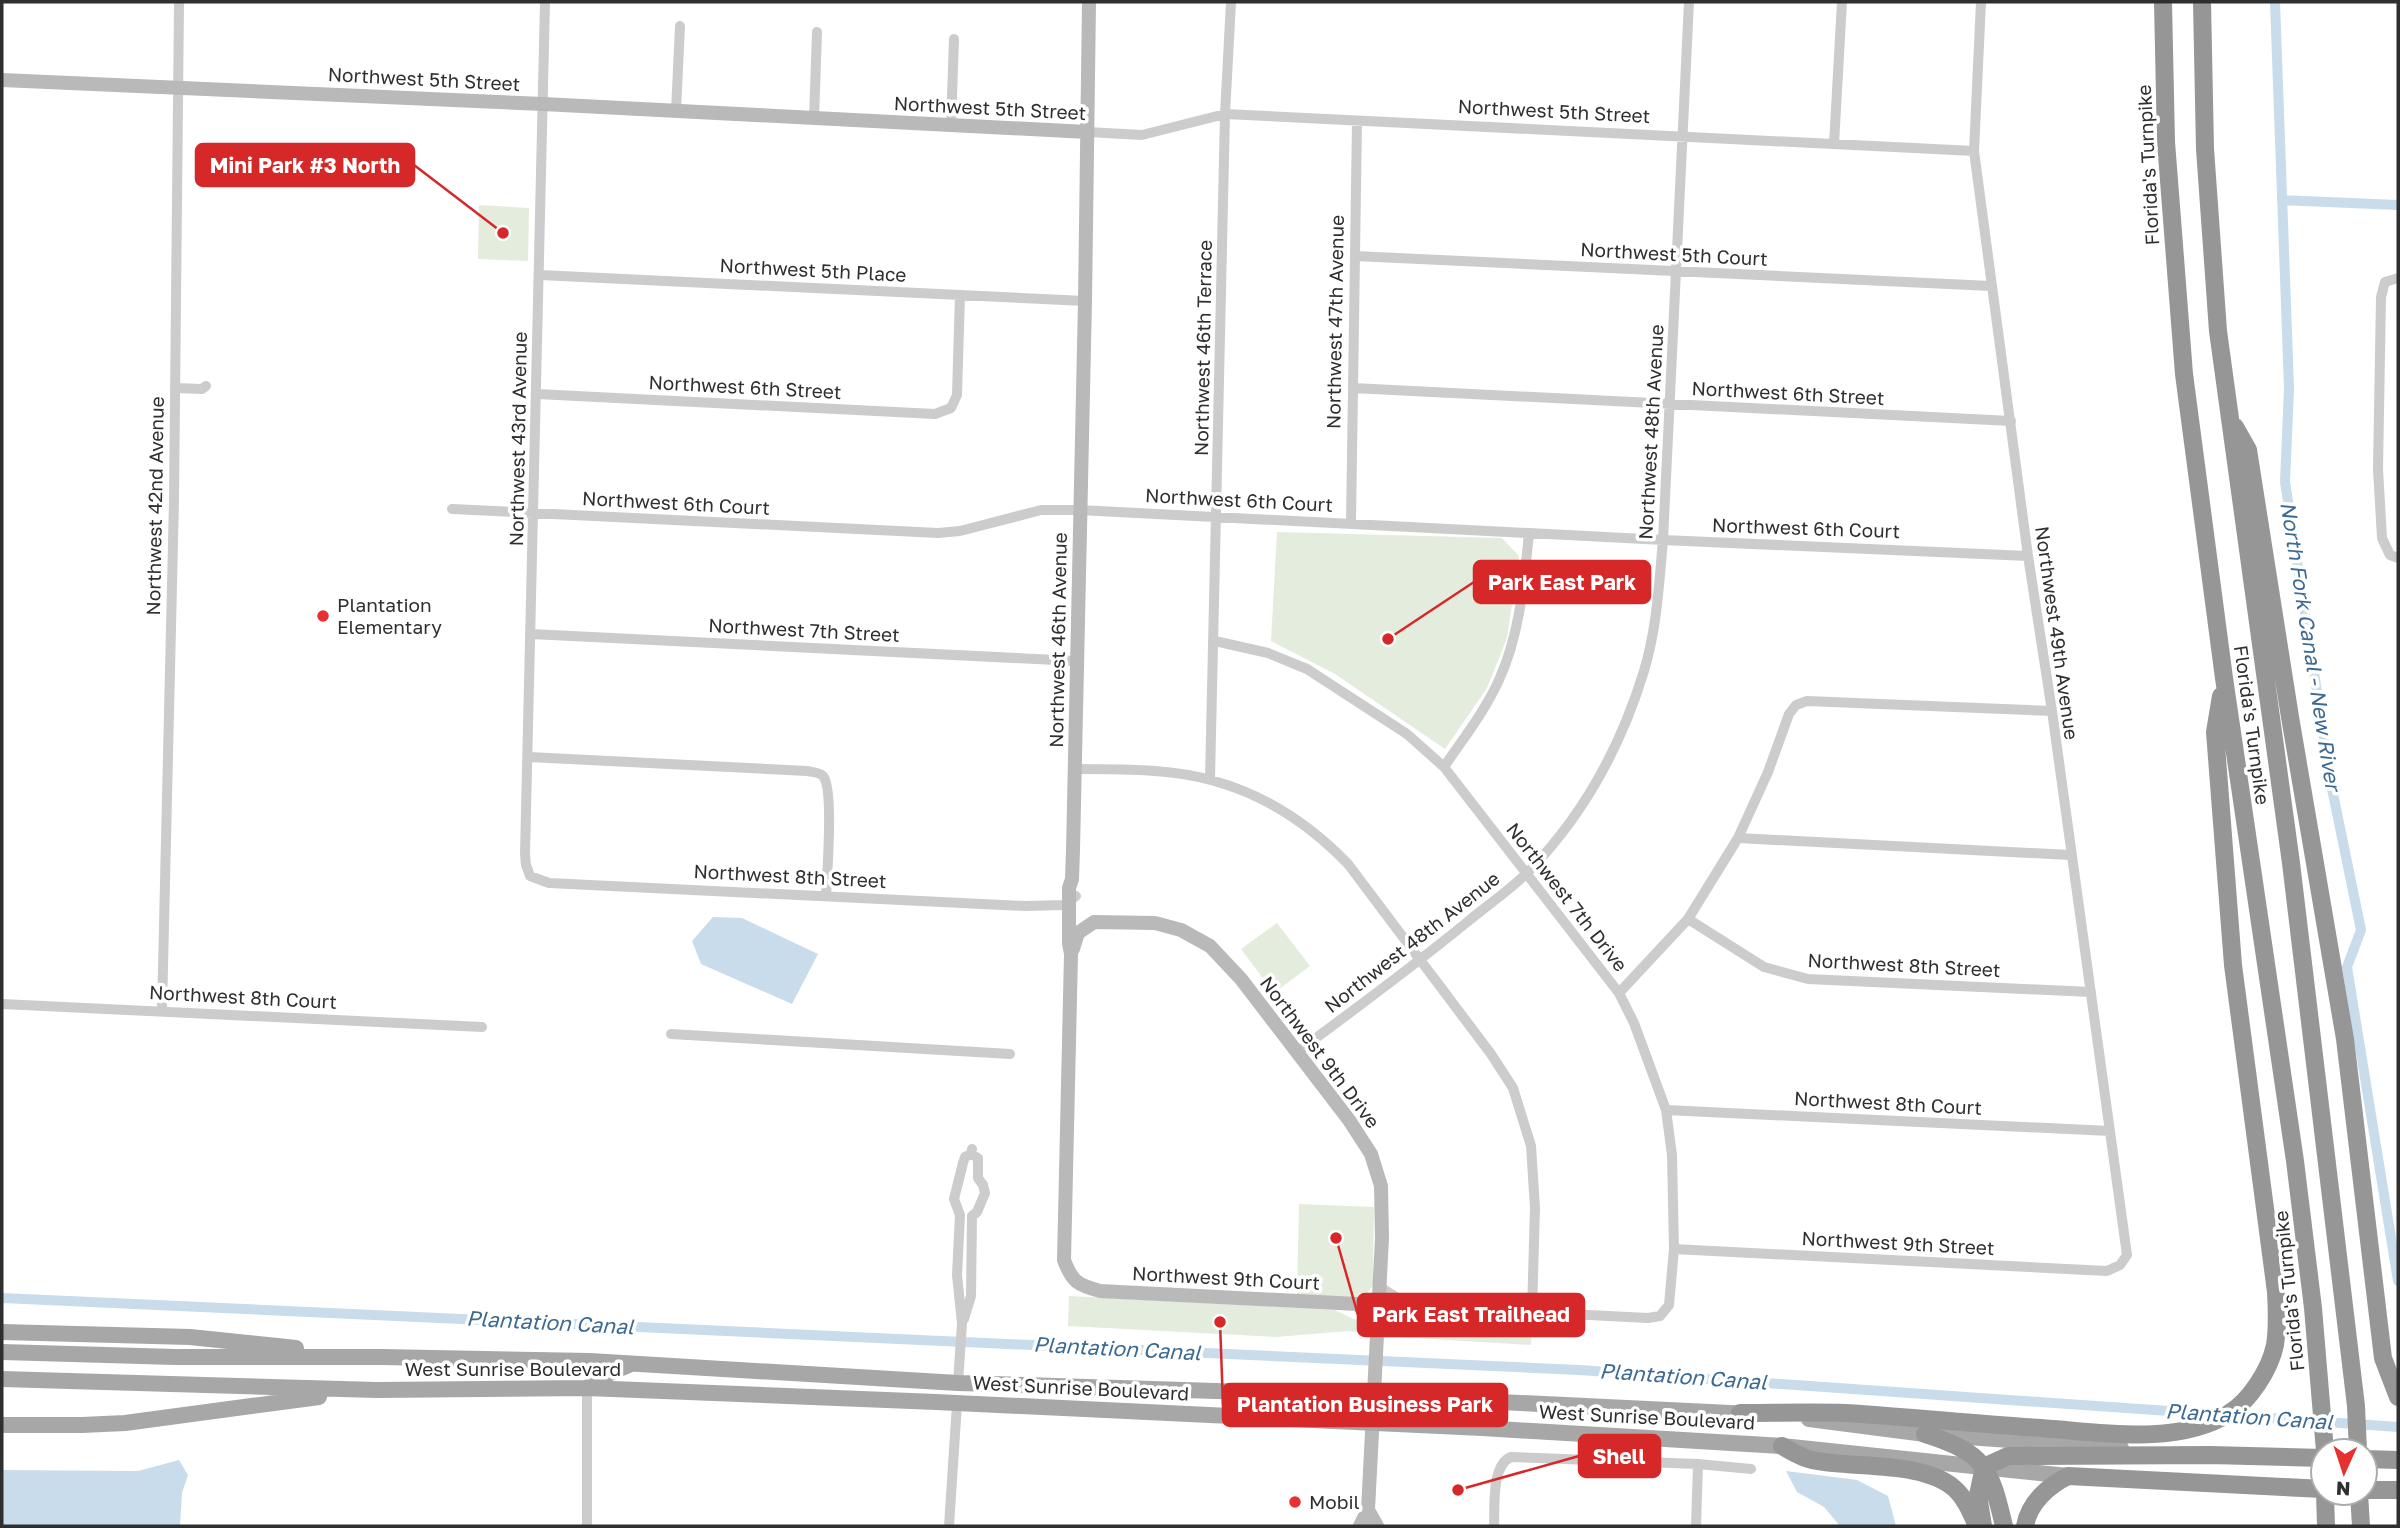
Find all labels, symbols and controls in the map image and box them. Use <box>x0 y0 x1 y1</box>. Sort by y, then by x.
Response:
street label: Northwest 5th Street <box>327 62 521 95</box>
street label: Florida's Turnpike <box>2132 84 2163 246</box>
street label: Northwest 5th Street <box>893 91 1087 124</box>
street label: Northwest 5th Street <box>1457 94 1651 127</box>
callout: Mini Park #3 North <box>196 144 414 186</box>
text: Mini Park #3 North <box>210 152 400 178</box>
street label: Northwest 47th Avenue <box>1321 215 1348 429</box>
street label: Northwest 5th Court <box>1580 237 1768 270</box>
street label: Northwest 46th Terrace <box>1189 240 1216 456</box>
street label: Northwest 5th Place <box>719 253 907 286</box>
street label: Northwest 48th Avenue <box>1633 324 1668 540</box>
street label: Northwest 43rd Avenue <box>504 331 531 547</box>
street label: Northwest 6th Street <box>648 370 842 403</box>
street label: Northwest 6th Street <box>1691 376 1885 409</box>
street label: Northwest 42nd Avenue <box>141 396 168 616</box>
street label: Northwest 6th Court <box>1144 483 1334 516</box>
street label: Northwest 6th Court <box>581 486 771 519</box>
water label: North Fork Canal - New River <box>2275 500 2347 795</box>
street label: Northwest 6th Court <box>1712 513 1900 542</box>
street label: Northwest 49th Avenue <box>2031 525 2084 741</box>
street label: Northwest 46th Avenue <box>1044 532 1071 748</box>
callout: Park East Park <box>1474 561 1650 603</box>
text: Park East Park <box>1488 569 1636 595</box>
place label: Plantation Elementary <box>337 593 442 638</box>
marker: Plantation Elementary <box>315 608 331 624</box>
street label: Northwest 7th Street <box>708 613 900 646</box>
street label: Florida's Turnpike <box>2230 644 2275 806</box>
street label: Northwest 7th Drive <box>1502 818 1633 976</box>
street label: Northwest 8th Street <box>693 859 887 892</box>
street label: Northwest 48th Avenue <box>1320 866 1504 1017</box>
street label: Northwest 8th Street <box>1807 948 2001 981</box>
street label: Northwest 9th Drive <box>1256 971 1385 1132</box>
street label: Northwest 8th Court <box>148 980 338 1013</box>
street label: Northwest 8th Court <box>1793 1086 1983 1119</box>
street label: Florida's Turnpike <box>2269 1210 2308 1372</box>
street label: Northwest 9th Street <box>1801 1226 1995 1259</box>
street label: Northwest 9th Court <box>1131 1261 1321 1294</box>
callout: Park East Trailhead <box>1358 1294 1584 1336</box>
text: Park East Trailhead <box>1372 1301 1570 1327</box>
water label: Plantation Canal <box>466 1305 636 1339</box>
water label: Plantation Canal <box>1033 1331 1203 1365</box>
street label: West Sunrise Boulevard <box>405 1357 621 1380</box>
water label: Plantation Canal <box>1599 1357 1769 1395</box>
street label: West Sunrise Boulevard <box>972 1370 1190 1405</box>
callout: Plantation Business Park <box>1223 1384 1507 1426</box>
text: Plantation Business Park <box>1237 1391 1493 1417</box>
water label: Plantation Canal <box>2165 1397 2335 1435</box>
street label: West Sunrise Boulevard <box>1538 1399 1756 1434</box>
callout: Shell <box>1579 1435 1660 1477</box>
north arrow <box>2309 1437 2379 1507</box>
text: Shell <box>1592 1443 1646 1469</box>
text: N <box>2335 1478 2351 1501</box>
place label: Mobil <box>1309 1490 1360 1513</box>
marker: Mobil <box>1287 1494 1303 1510</box>

